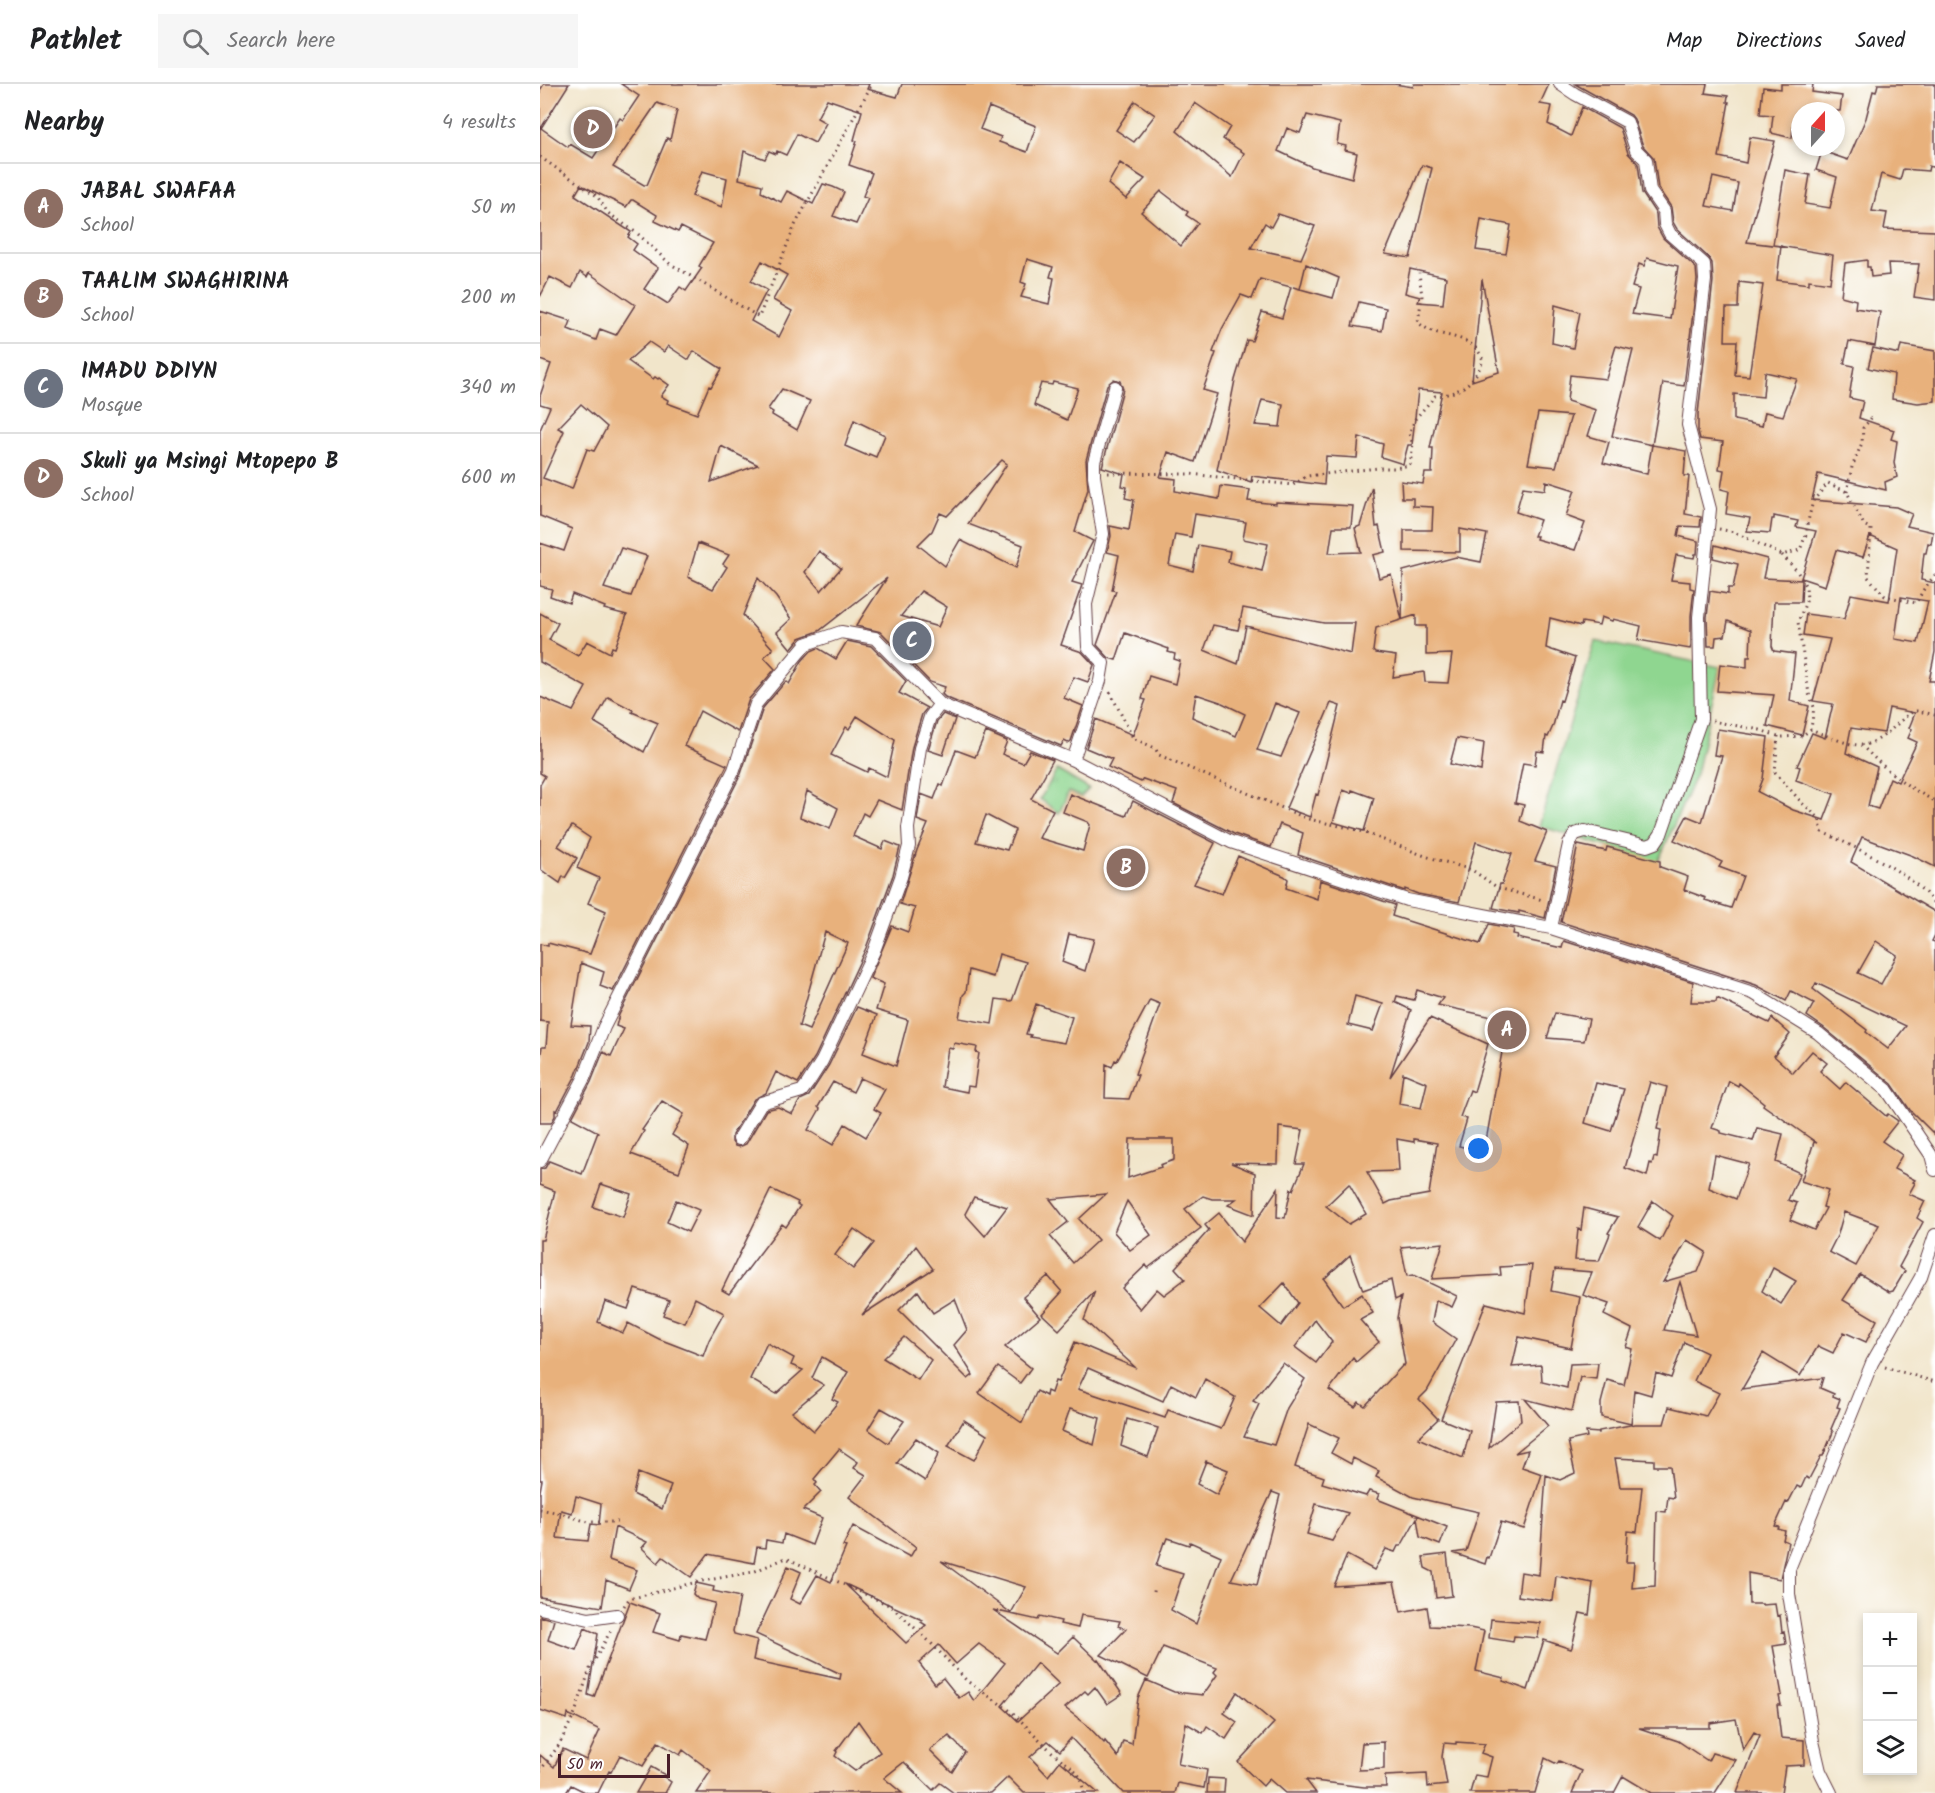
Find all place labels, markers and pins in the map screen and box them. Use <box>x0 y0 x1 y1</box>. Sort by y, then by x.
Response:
pin: D <box>574 106 612 152</box>
pin: C <box>892 618 932 664</box>
pin: B <box>1106 846 1146 890</box>
pin: A <box>1488 1008 1526 1052</box>

